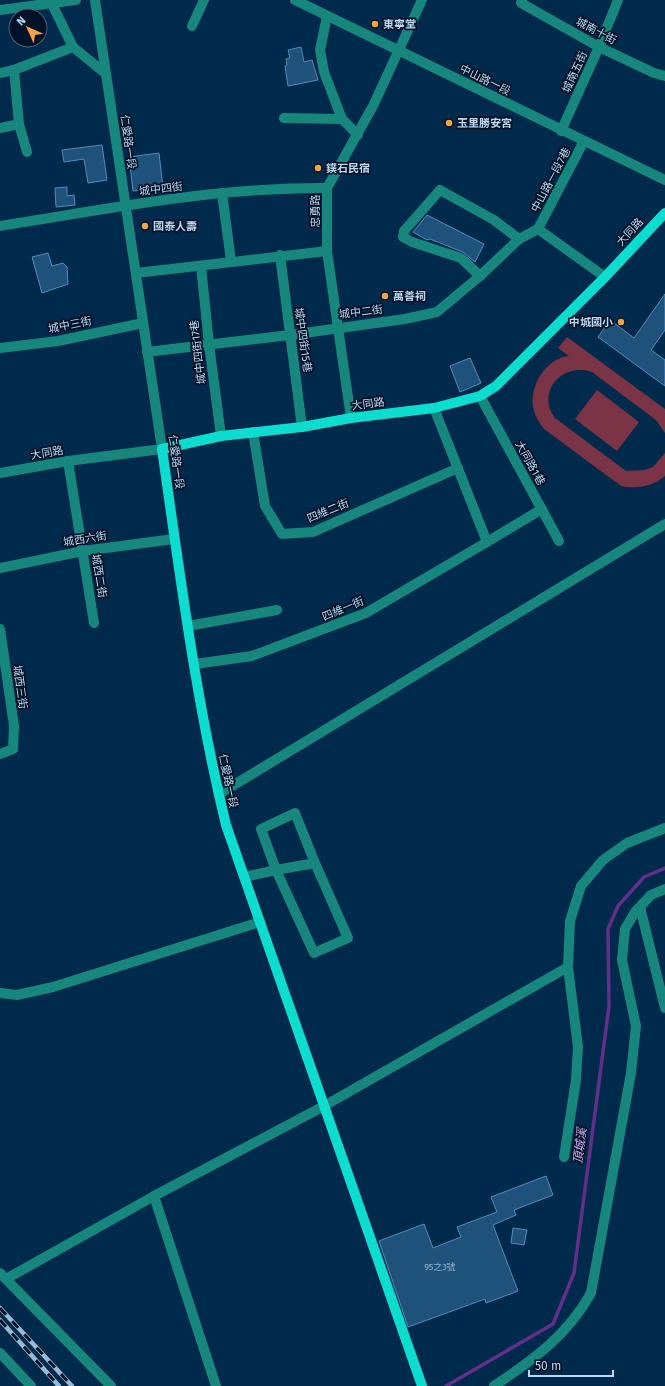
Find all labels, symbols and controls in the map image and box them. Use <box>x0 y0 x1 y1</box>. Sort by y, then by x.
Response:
north arrow <box>8 8 48 48</box>
text: N <box>14 14 28 28</box>
street label: 城南十街 <box>574 15 618 47</box>
place label: 東寧堂 <box>383 18 416 31</box>
marker: 東寧堂 <box>370 19 380 29</box>
street label: 城南五街 <box>560 49 590 95</box>
street label: 中山路一段 <box>457 62 513 98</box>
street label: 仁愛路一段 <box>118 114 138 170</box>
place label: 玉里勝安宮 <box>457 117 512 130</box>
marker: 玉里勝安宮 <box>444 118 454 128</box>
street label: 中山路一段7巷 <box>529 146 573 214</box>
place label: 鏷石民宿 <box>326 162 370 175</box>
marker: 鏷石民宿 <box>313 163 323 173</box>
street label: 城中四街 <box>138 180 184 198</box>
street label: 忠勇路 <box>309 195 322 228</box>
street label: 大同路 <box>614 215 646 249</box>
place label: 國泰人壽 <box>153 220 197 233</box>
marker: 國泰人壽 <box>140 221 150 231</box>
place label: 萬善祠 <box>393 290 426 303</box>
marker: 萬善祠 <box>380 291 390 301</box>
street label: 城中二街 <box>338 303 384 321</box>
street label: 城中四街15巷 <box>292 307 314 373</box>
street label: 城中三街 <box>47 314 93 336</box>
place label: 中城國小 <box>569 316 613 329</box>
marker: 中城國小 <box>616 317 626 327</box>
street label: 城中四街17巷 <box>188 319 208 385</box>
street label: 大同路 <box>351 396 385 412</box>
street label: 仁愛路一段 <box>166 434 186 490</box>
street label: 大同路1巷 <box>512 439 548 487</box>
street label: 大同路 <box>30 444 64 462</box>
street label: 四維二街 <box>305 497 351 525</box>
street label: 城西六街 <box>62 529 108 549</box>
street label: 城西二街 <box>89 553 109 599</box>
street label: 四維一街 <box>320 594 366 624</box>
street label: 城西三街 <box>11 664 29 710</box>
street label: 仁愛路一段 <box>216 753 240 809</box>
water label: 頂城溪 <box>571 1125 589 1165</box>
house number: 95之3號 <box>424 1262 456 1272</box>
scale bar <box>529 1352 613 1378</box>
text: 50 m <box>535 1359 561 1373</box>

